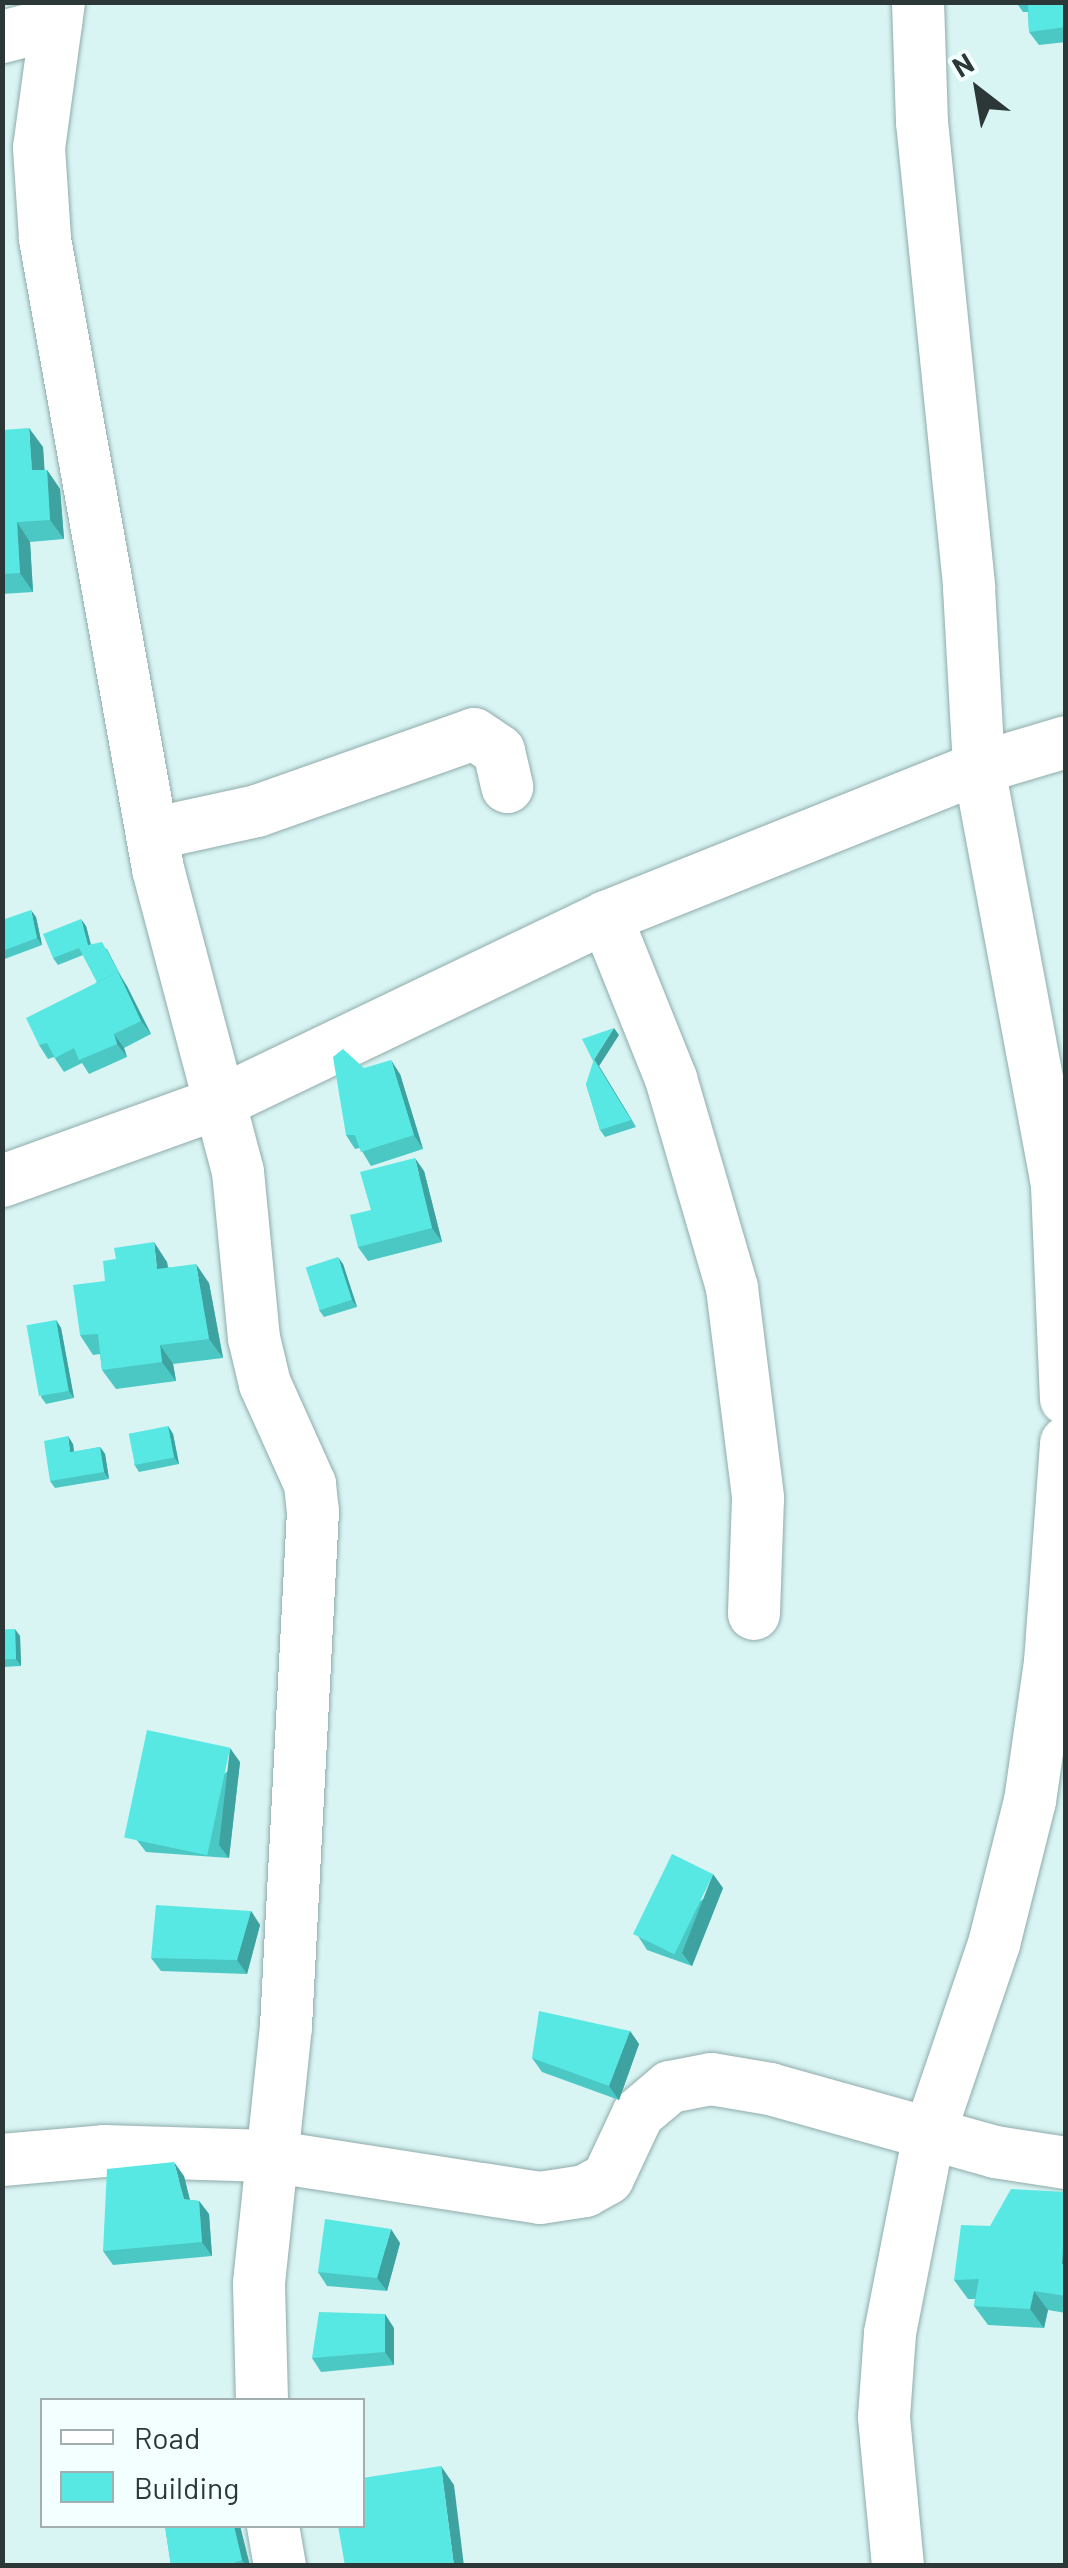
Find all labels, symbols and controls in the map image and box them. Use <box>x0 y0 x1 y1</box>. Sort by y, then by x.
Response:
north arrow <box>928 40 1028 140</box>
text: N <box>946 45 979 84</box>
legend <box>40 2398 365 2528</box>
text: Road <box>134 2419 200 2455</box>
text: Building <box>134 2469 239 2505</box>

